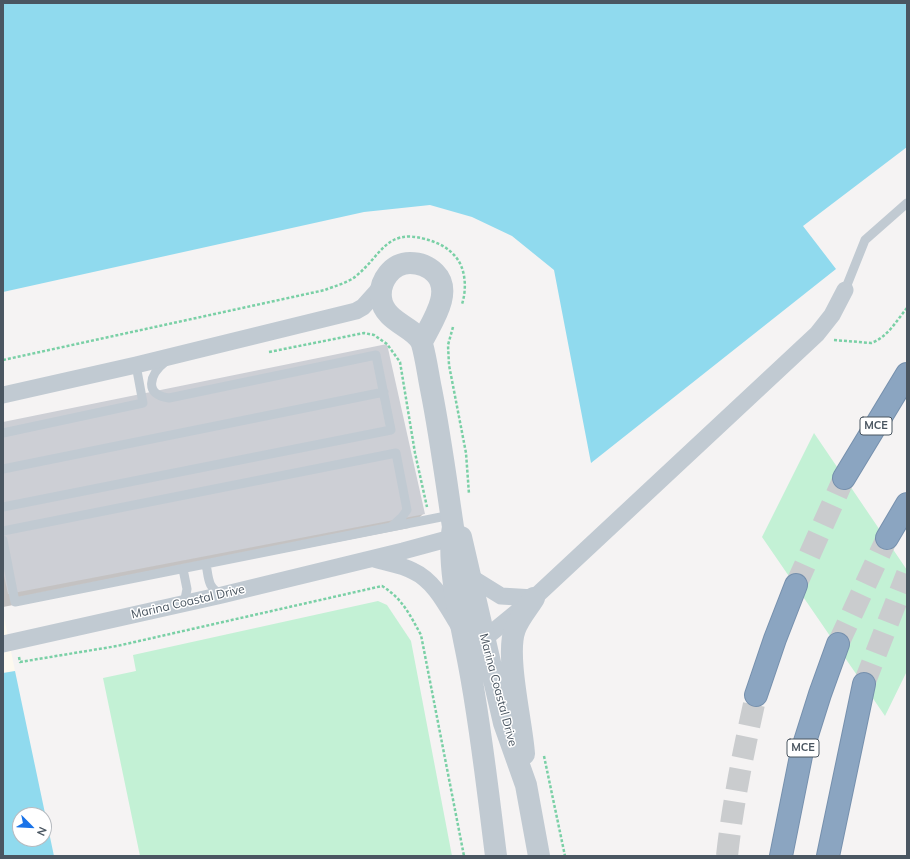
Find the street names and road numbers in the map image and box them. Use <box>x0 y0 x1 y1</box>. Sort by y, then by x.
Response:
road number: MCE <box>860 417 892 435</box>
street label: Marina Coastal Drive <box>130 582 246 622</box>
street label: Marina Coastal Drive <box>476 632 520 748</box>
road number: MCE <box>787 739 819 757</box>

